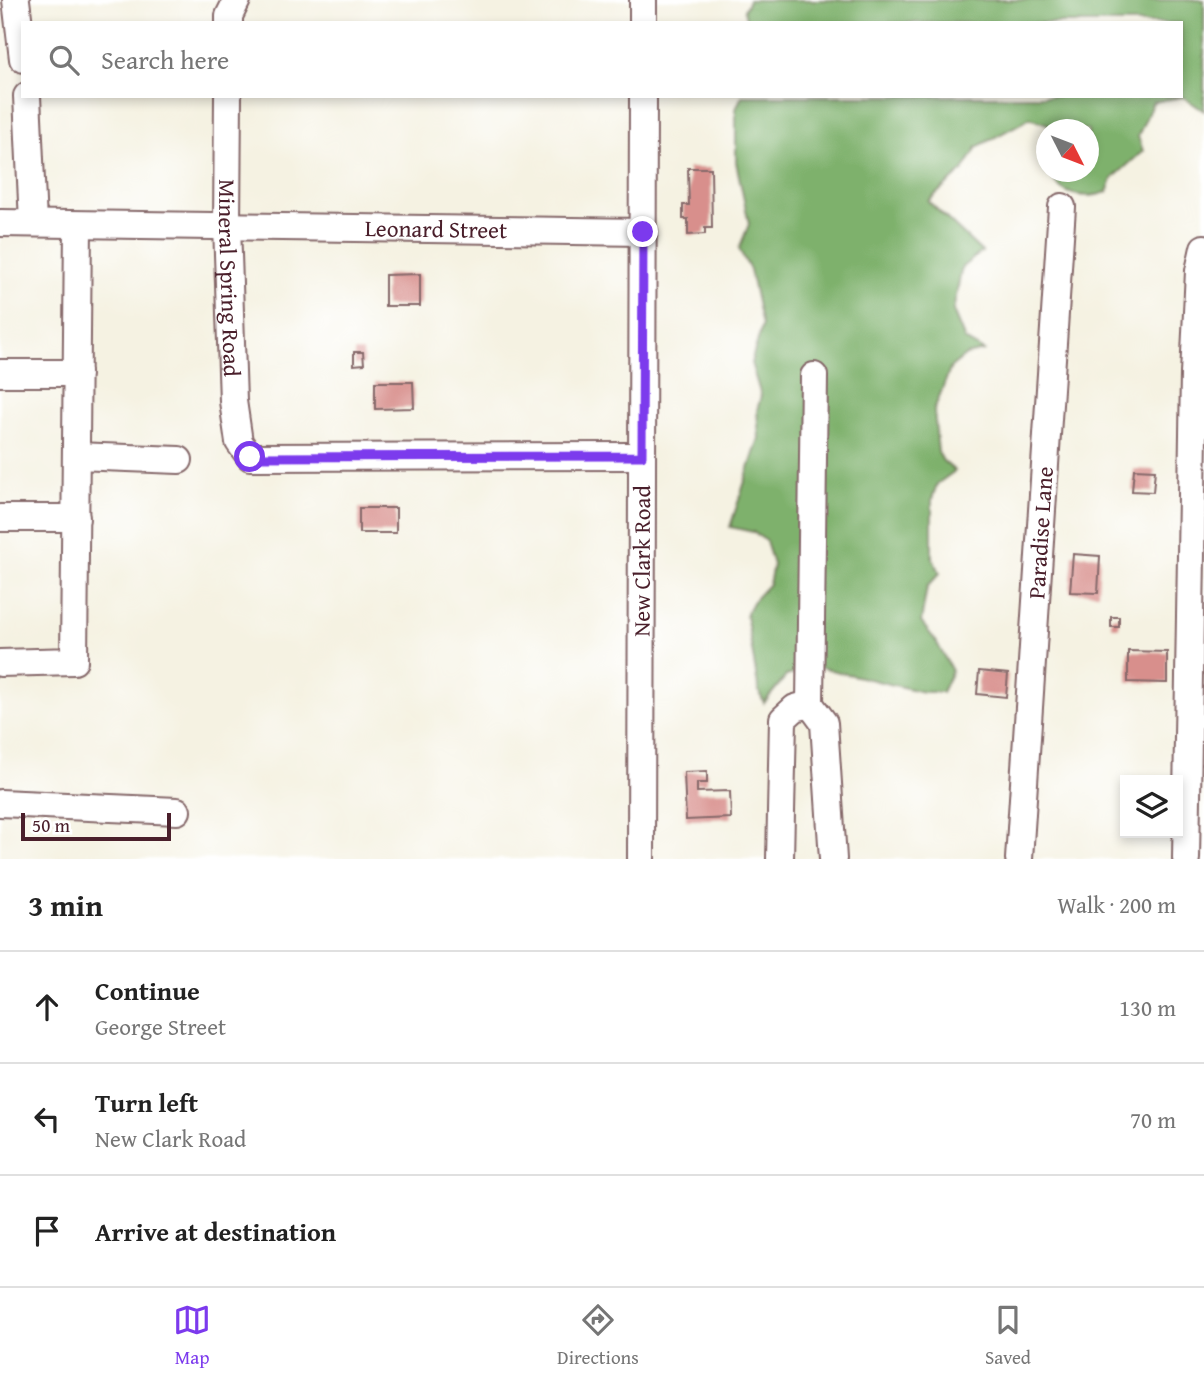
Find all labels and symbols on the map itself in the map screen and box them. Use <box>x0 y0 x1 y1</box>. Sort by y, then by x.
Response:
north arrow <box>1036 119 1099 182</box>
street label: Mineral Spring Road <box>211 179 249 378</box>
street label: Leonard Street <box>365 211 507 246</box>
route end <box>627 216 658 247</box>
route start <box>234 441 265 472</box>
street label: Paradise Lane <box>1019 465 1061 600</box>
street label: New Clark Road <box>625 484 658 637</box>
scale bar <box>21 810 172 842</box>

